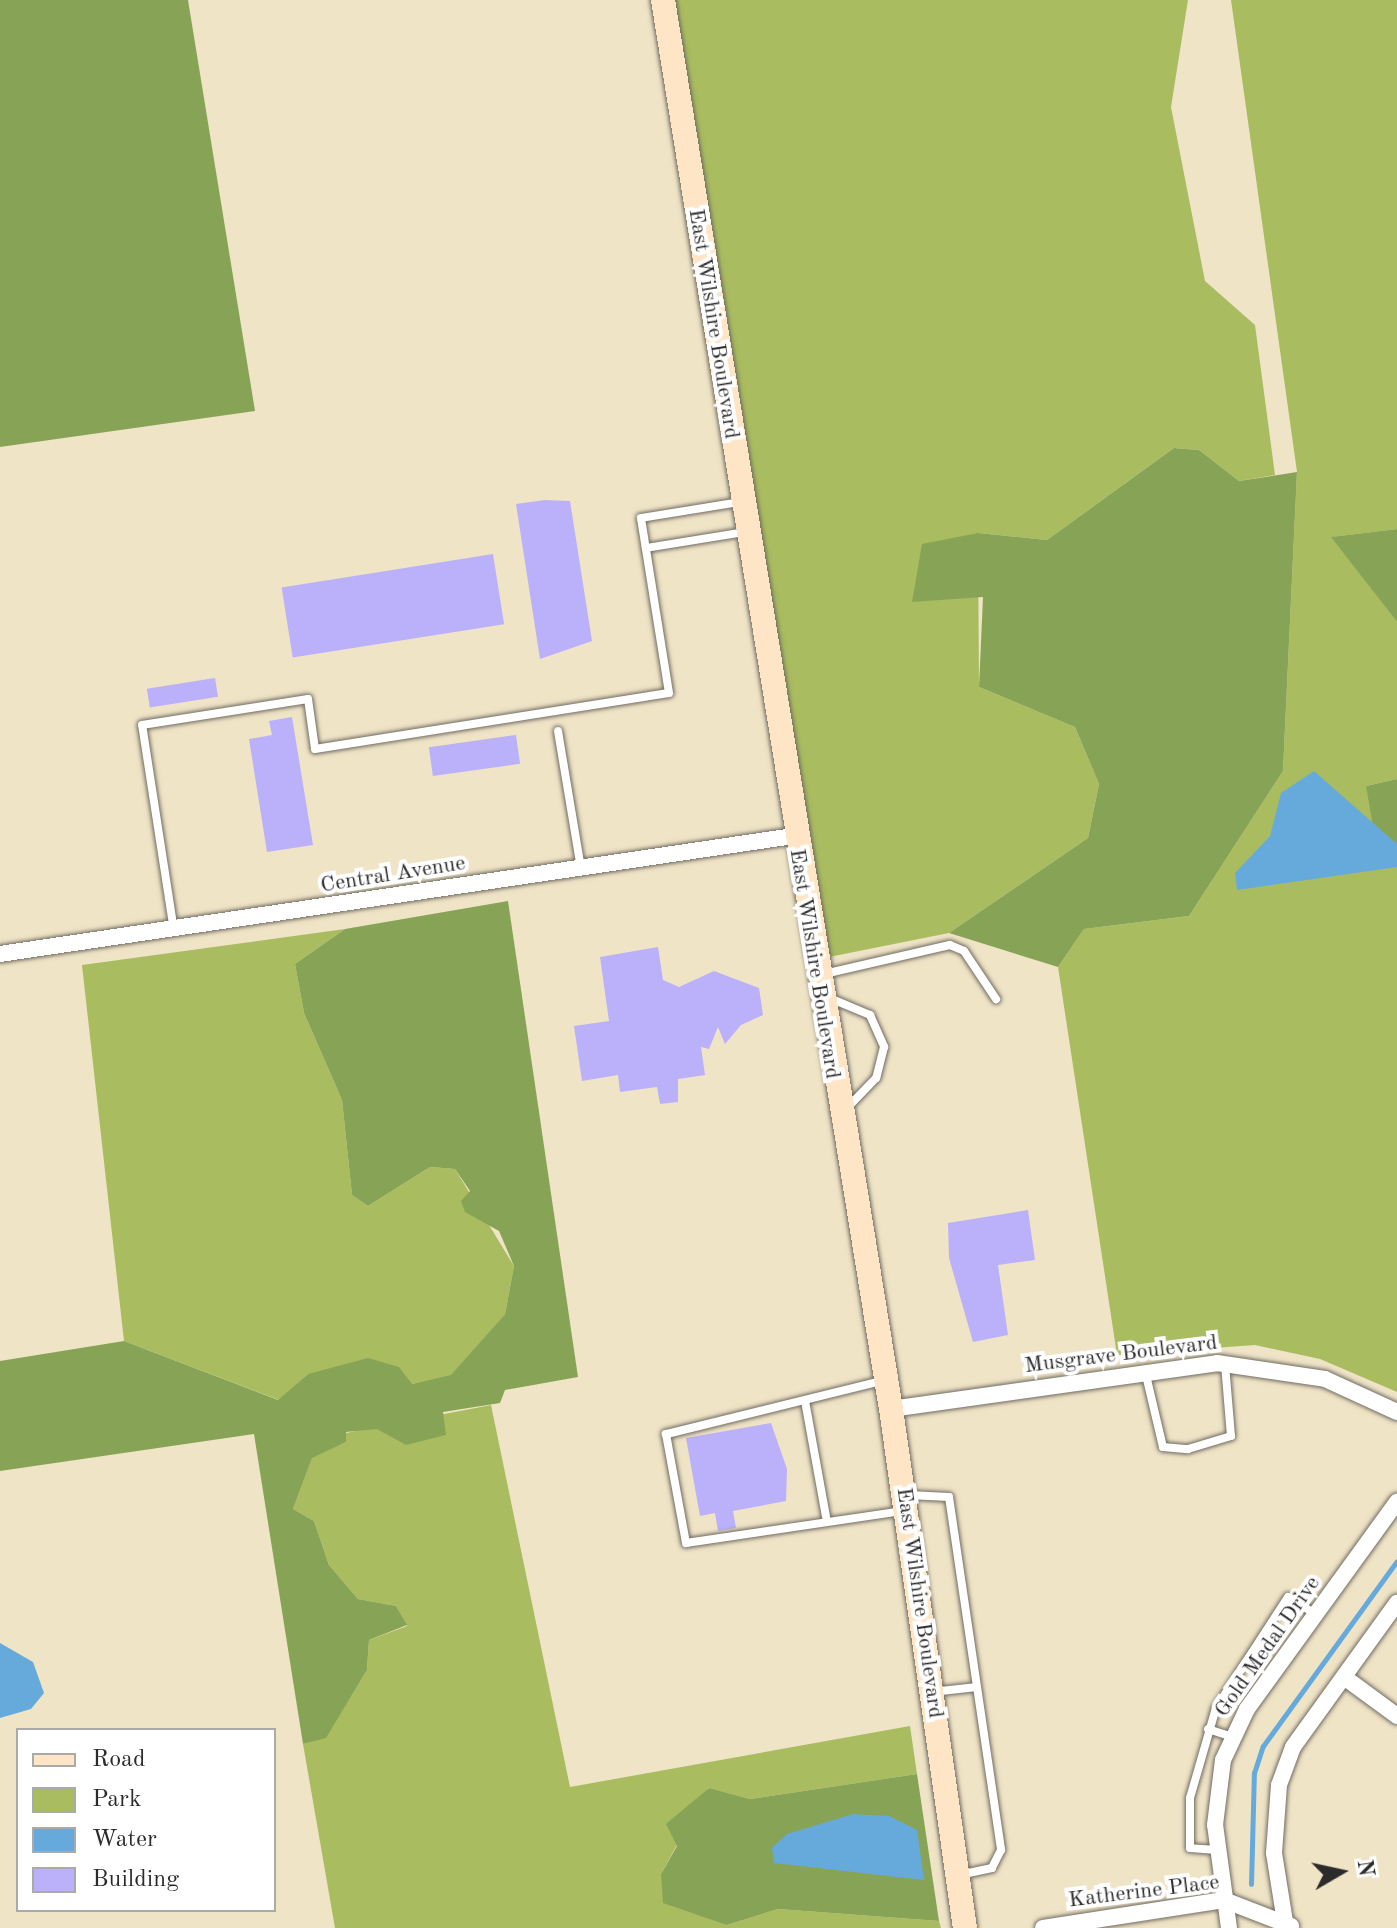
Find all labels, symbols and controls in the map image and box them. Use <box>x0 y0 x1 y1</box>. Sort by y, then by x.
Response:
street label: East Wilshire Boulevard <box>682 207 744 441</box>
street label: East Wilshire Boulevard <box>783 847 845 1081</box>
street label: Central Avenue <box>319 851 467 899</box>
street label: Musgrave Boulevard <box>1023 1330 1219 1380</box>
street label: East Wilshire Boulevard <box>890 1486 948 1720</box>
street label: Gold Medal Drive <box>1210 1571 1326 1723</box>
legend <box>16 1728 276 1912</box>
text: Road <box>92 1748 145 1772</box>
text: Park <box>92 1788 141 1812</box>
text: Water <box>92 1828 157 1852</box>
north arrow <box>1301 1832 1381 1912</box>
text: N <box>1353 1858 1377 1878</box>
text: Building <box>92 1868 179 1892</box>
street label: Katherine Place <box>1067 1870 1221 1914</box>

